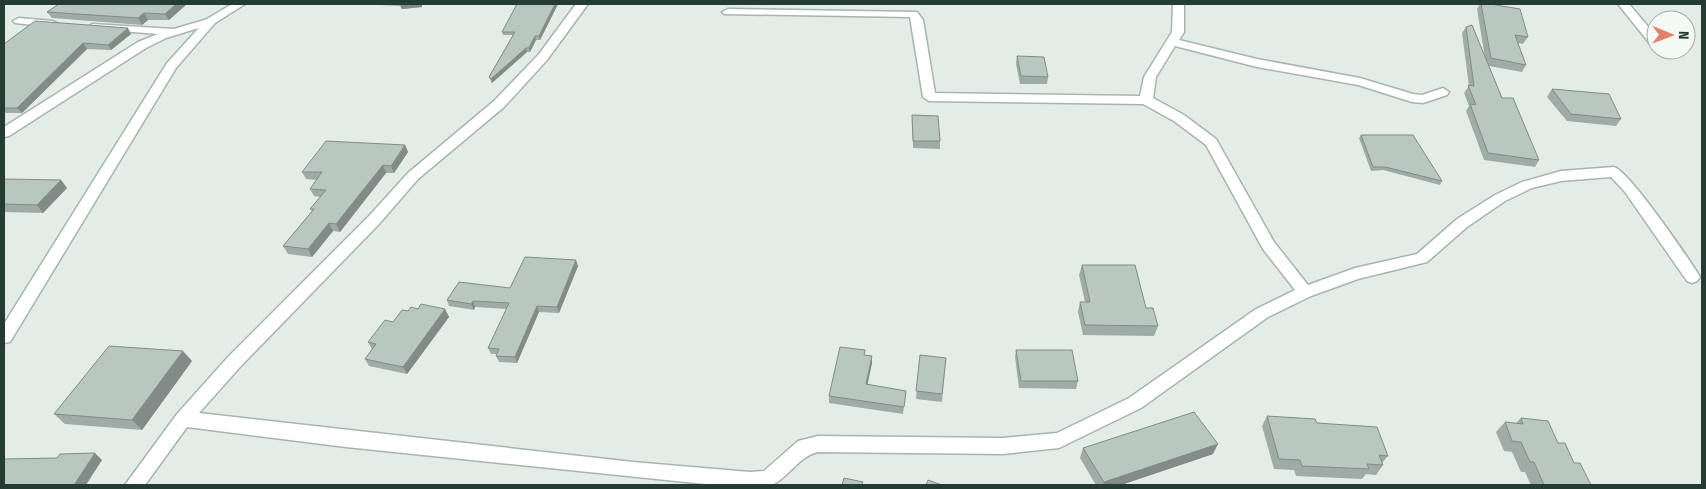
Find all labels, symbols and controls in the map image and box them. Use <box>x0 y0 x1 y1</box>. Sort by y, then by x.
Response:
north arrow <box>1646 10 1696 60</box>
text: N <box>1675 31 1692 40</box>

